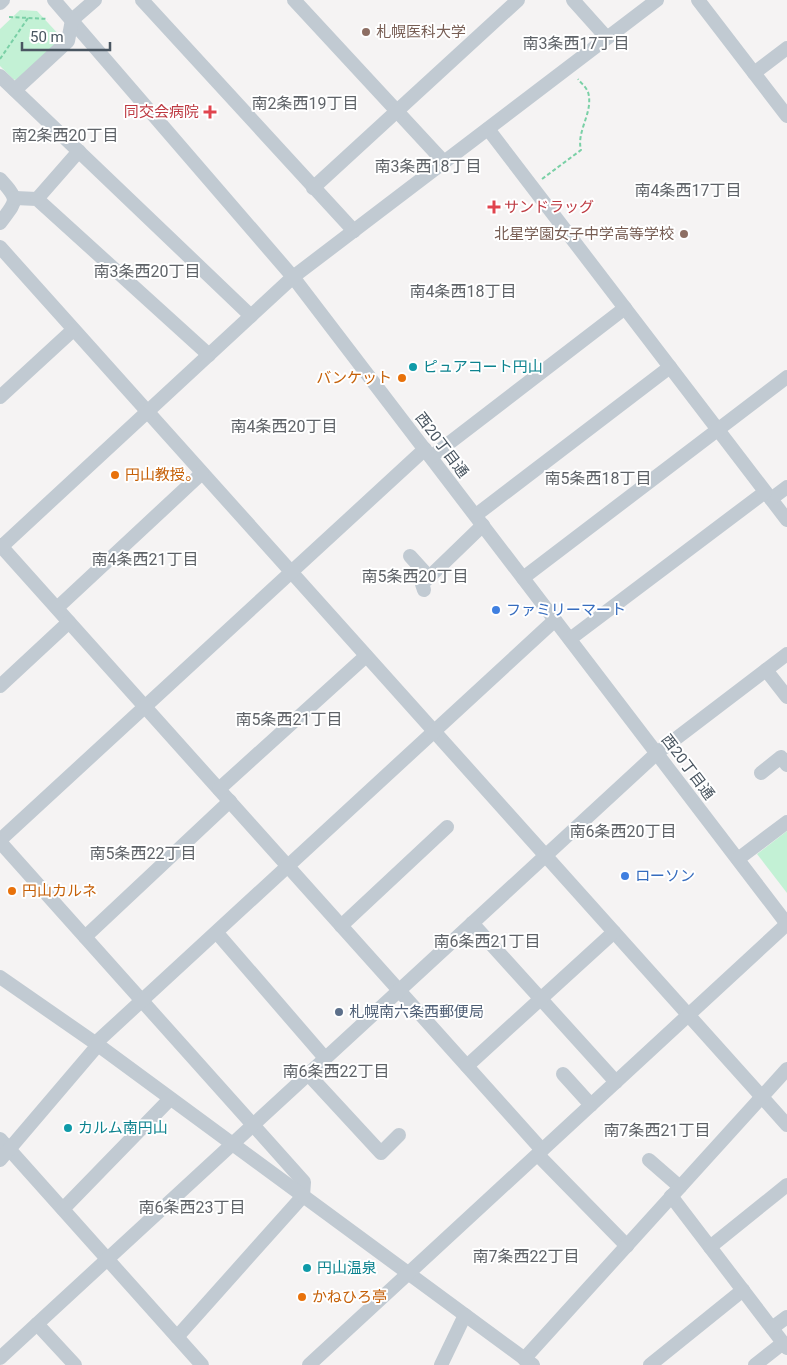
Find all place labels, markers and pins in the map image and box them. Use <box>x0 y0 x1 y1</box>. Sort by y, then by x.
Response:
place label: 札幌医科大学 <box>376 23 466 41</box>
marker: 札幌医科大学 <box>360 26 372 38</box>
place label: 同交会病院 <box>124 103 199 121</box>
marker: 同交会病院 <box>203 105 217 119</box>
place label: サンドラッグ <box>504 198 594 216</box>
marker: サンドラッグ <box>488 201 500 213</box>
place label: 北星学園女子中学高等学校 <box>494 225 674 243</box>
marker: 北星学園女子中学高等学校 <box>678 228 690 240</box>
place label: ピュアコート円山 <box>423 358 543 376</box>
marker: ピュアコート円山 <box>407 361 419 373</box>
place label: バンケット <box>316 369 392 387</box>
marker: バンケット <box>396 372 408 384</box>
place label: 円山教授。 <box>125 466 200 484</box>
marker: 円山教授。 <box>109 469 121 481</box>
place label: ファミリーマート <box>506 601 626 619</box>
marker: ファミリーマート <box>490 604 502 616</box>
place label: ローソン <box>635 867 695 885</box>
marker: ローソン <box>619 870 631 882</box>
place label: 円山カルネ <box>22 882 97 900</box>
marker: 円山カルネ <box>6 885 18 897</box>
place label: 札幌南六条西郵便局 <box>349 1003 484 1021</box>
marker: 札幌南六条西郵便局 <box>333 1006 345 1018</box>
place label: カルム南円山 <box>78 1119 168 1137</box>
marker: カルム南円山 <box>62 1122 74 1134</box>
place label: 円山温泉 <box>317 1259 377 1277</box>
marker: 円山温泉 <box>301 1262 313 1274</box>
place label: かねひろ亭 <box>312 1288 387 1306</box>
marker: かねひろ亭 <box>296 1291 308 1303</box>

